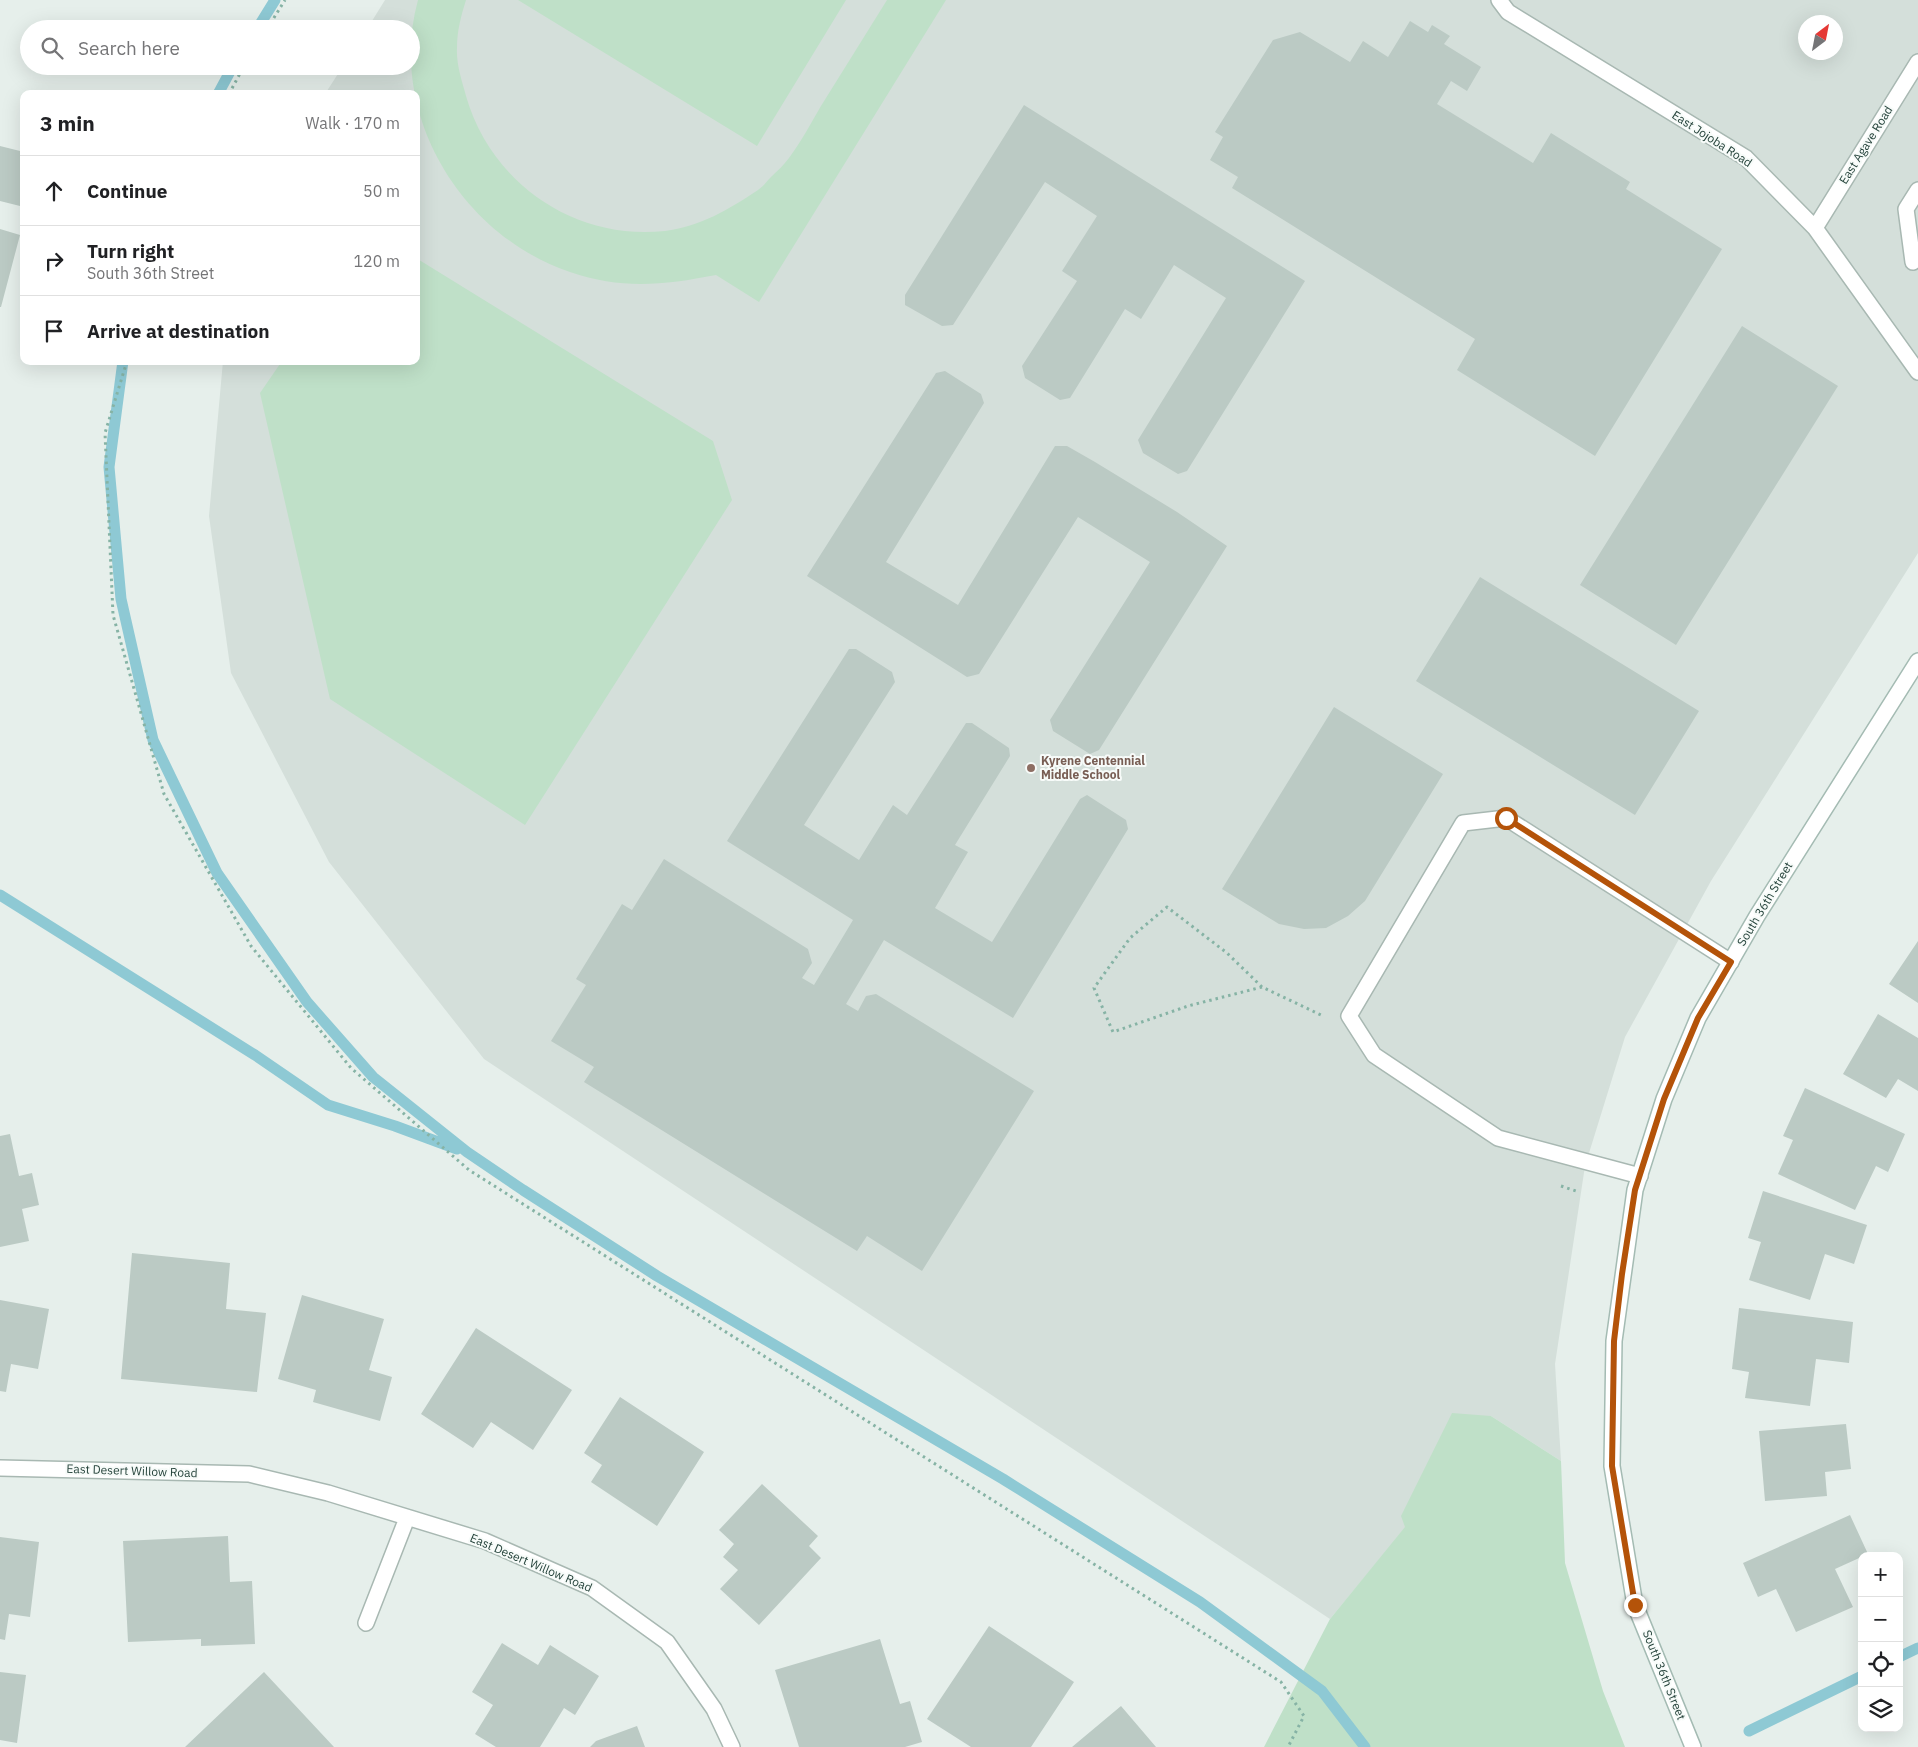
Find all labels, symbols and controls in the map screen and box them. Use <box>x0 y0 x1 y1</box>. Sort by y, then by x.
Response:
north arrow <box>1798 15 1843 60</box>
search box <box>20 20 420 75</box>
icon: search <box>38 34 66 62</box>
text: Search here <box>78 36 180 60</box>
street label: East Agave Road <box>1836 103 1896 187</box>
street label: East Jojoba Road <box>1669 107 1755 170</box>
text: 3 min <box>40 109 95 137</box>
text: Walk · 170 m <box>305 113 400 133</box>
icon: ahead <box>40 177 68 205</box>
text: Continue <box>87 179 167 203</box>
text: 50 m <box>363 181 400 201</box>
text: Turn right <box>87 239 174 263</box>
icon: right <box>40 247 68 275</box>
text: 120 m <box>353 251 400 271</box>
text: South 36th Street <box>87 263 214 283</box>
icon: arrive <box>40 317 68 345</box>
text: Arrive at destination <box>87 319 270 343</box>
place label: Kyrene Centennial Middle School <box>1041 753 1145 782</box>
marker: Kyrene Centennial Middle School <box>1025 762 1037 774</box>
route start <box>1495 807 1518 830</box>
street label: South 36th Street <box>1734 859 1796 949</box>
street label: East Desert Willow Road <box>66 1461 198 1480</box>
street label: East Desert Willow Road <box>468 1530 595 1595</box>
map controls <box>1858 1552 1903 1732</box>
button: + <box>1858 1552 1903 1597</box>
route end <box>1624 1594 1647 1617</box>
button: − <box>1858 1597 1903 1642</box>
street label: South 36th Street <box>1640 1628 1689 1722</box>
button: locate <box>1858 1642 1903 1687</box>
button: layers <box>1858 1687 1903 1732</box>

